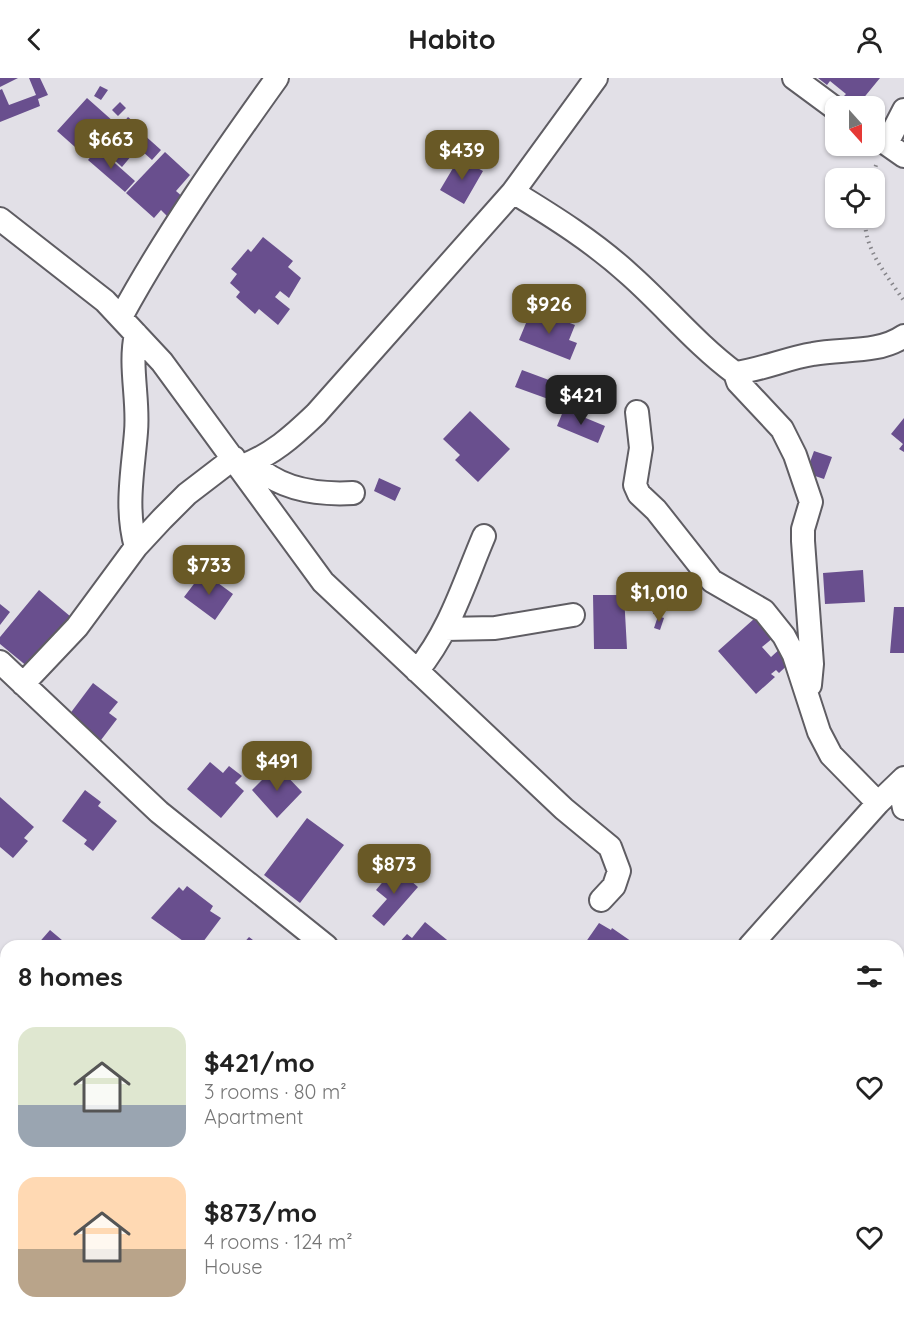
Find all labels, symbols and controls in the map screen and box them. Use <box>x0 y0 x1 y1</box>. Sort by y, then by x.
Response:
text: Habito <box>408 22 496 56</box>
icon: back <box>18 23 51 56</box>
icon: person <box>853 23 886 56</box>
north arrow <box>825 96 885 156</box>
map controls <box>825 96 885 228</box>
pin: $663 <box>75 119 147 170</box>
text: $663 <box>89 126 133 151</box>
pin: $439 <box>426 130 498 181</box>
text: $439 <box>439 137 485 162</box>
button: locate <box>825 168 885 228</box>
pin: $926 <box>513 284 585 335</box>
text: $926 <box>526 291 572 316</box>
pin: $421 <box>545 375 617 426</box>
text: $421 <box>560 382 602 407</box>
pin: $733 <box>173 545 245 596</box>
text: $733 <box>187 552 231 577</box>
pin: $1,010 <box>610 572 708 623</box>
text: $1,010 <box>630 579 688 604</box>
pin: $491 <box>241 741 313 792</box>
text: $491 <box>256 748 298 773</box>
pin: $873 <box>358 844 430 895</box>
text: $873 <box>372 851 416 876</box>
text: 8 homes <box>18 960 123 993</box>
icon: filters <box>853 960 886 993</box>
text: $421/mo <box>204 1046 315 1079</box>
icon: home <box>66 1051 138 1123</box>
icon: heart <box>853 1071 886 1104</box>
text: 3 rooms · 80 m² <box>204 1079 347 1104</box>
text: Apartment <box>204 1104 304 1129</box>
text: $873/mo <box>204 1196 317 1229</box>
icon: home <box>66 1201 138 1273</box>
icon: heart <box>853 1221 886 1254</box>
text: 4 rooms · 124 m² <box>204 1229 353 1254</box>
text: House <box>204 1254 263 1279</box>

